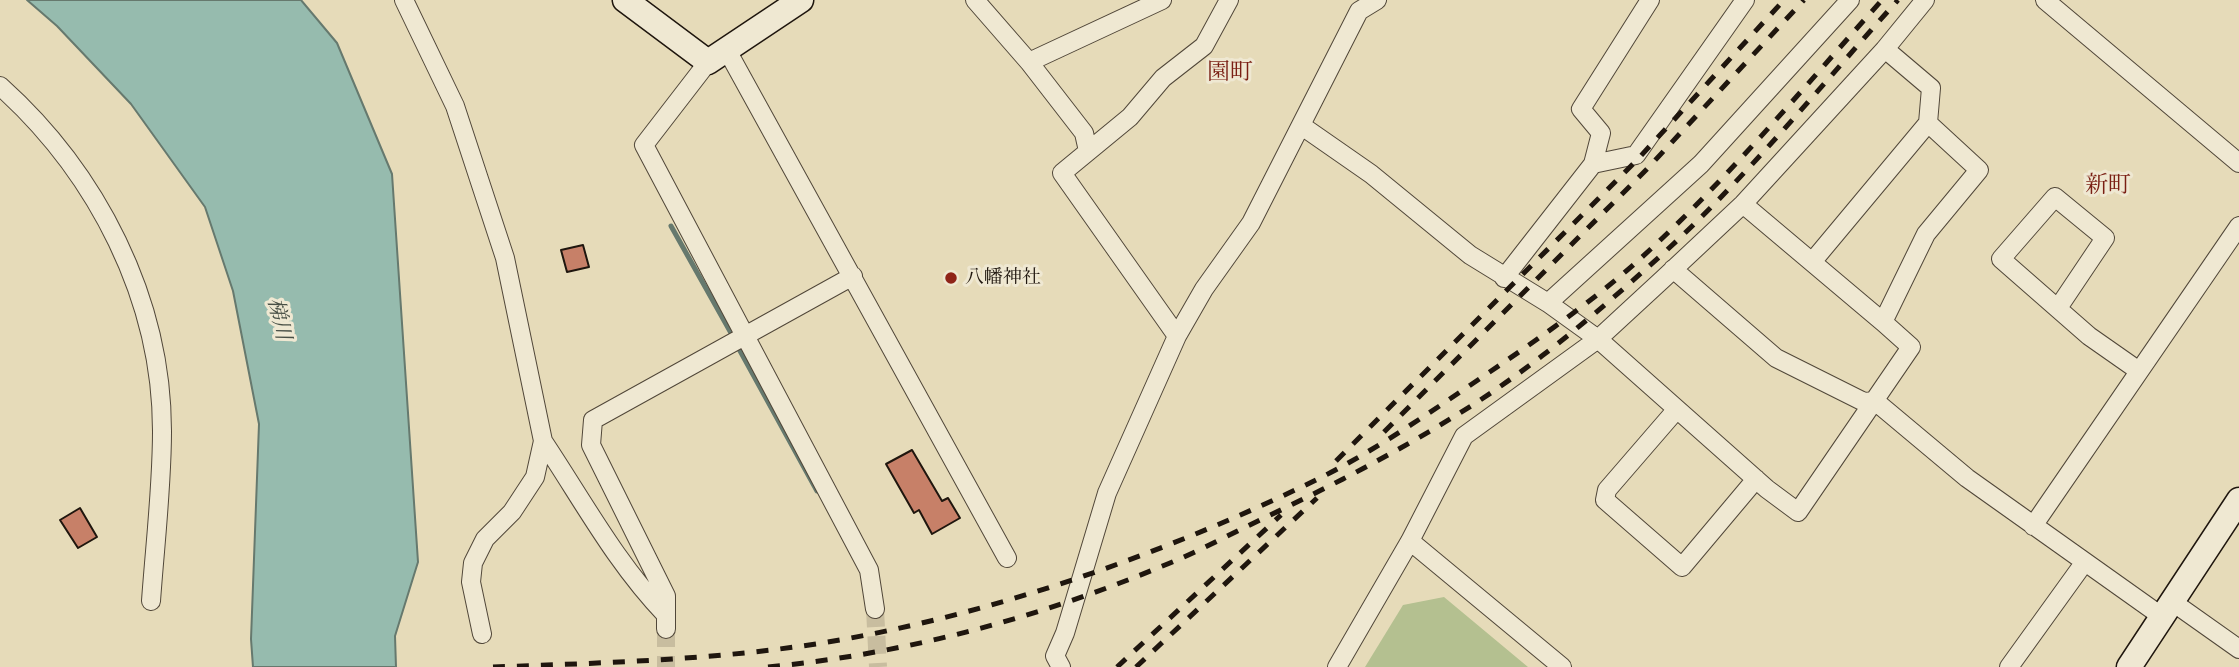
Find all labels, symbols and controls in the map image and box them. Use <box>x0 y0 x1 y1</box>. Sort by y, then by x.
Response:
district label: 園町 <box>1207 59 1253 87</box>
district label: 新町 <box>2085 172 2131 200</box>
place label: 八幡神社 <box>965 267 1041 289</box>
marker: 八幡神社 <box>943 270 959 286</box>
water label: 梯川 <box>261 296 295 342</box>

